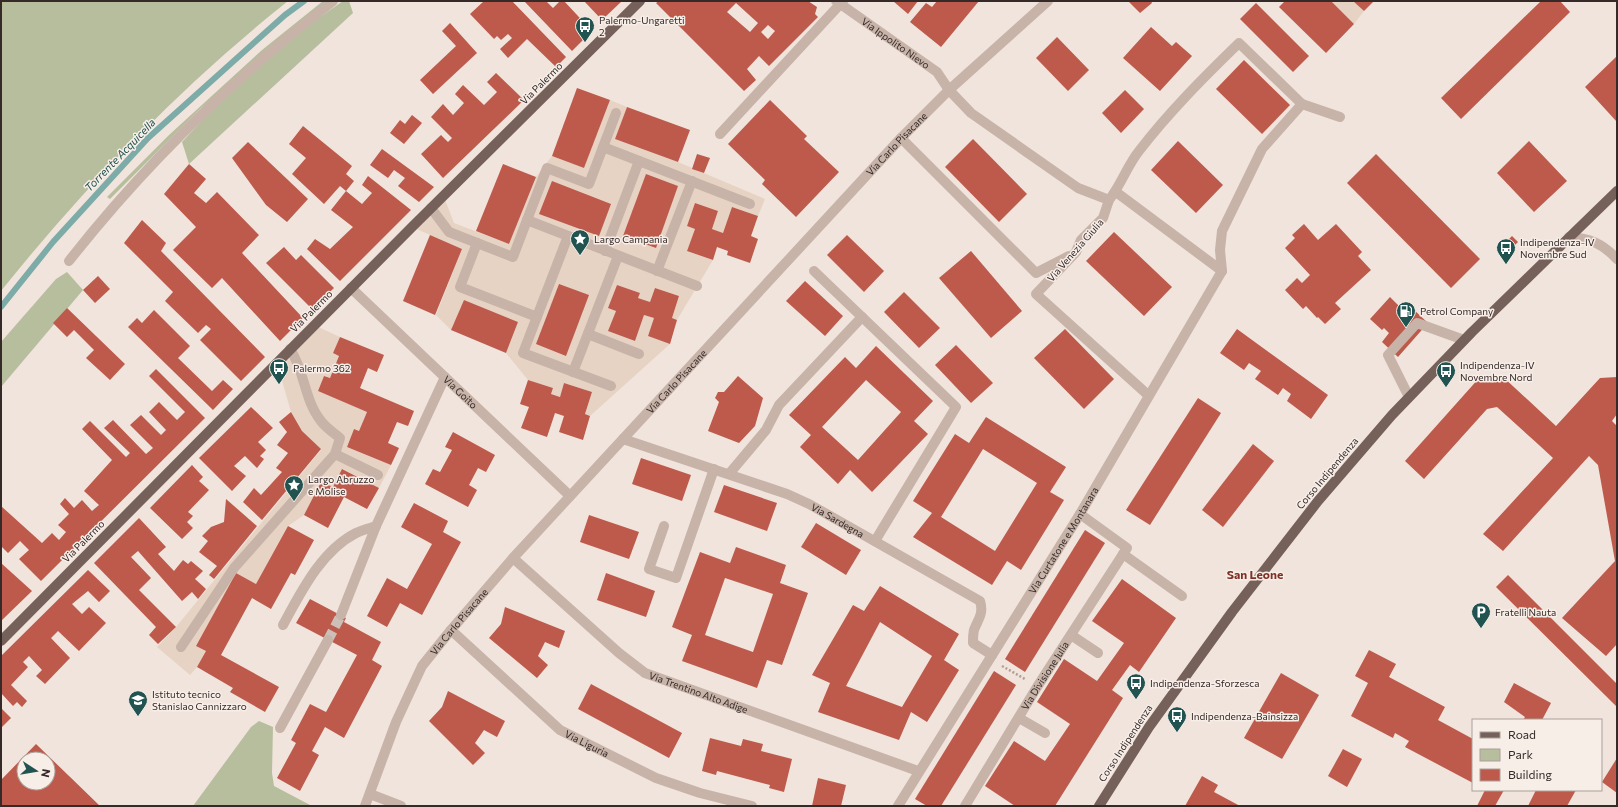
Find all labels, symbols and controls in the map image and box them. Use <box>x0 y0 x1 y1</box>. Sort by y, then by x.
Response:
place label: Palermo-Ungaretti 2 <box>599 14 685 38</box>
bus stop icon: Palermo-Ungaretti 2 <box>574 15 596 43</box>
street label: Via Ippolito Nievo <box>859 15 932 71</box>
street label: Via Palermo <box>517 59 565 107</box>
street label: Via Carlo Pisacane <box>863 110 929 178</box>
water label: Torrente Acquicella <box>81 115 158 194</box>
street label: Via Venezia Giulia <box>1044 216 1106 284</box>
place icon: Largo Campania <box>569 228 591 256</box>
place label: Largo Campania <box>594 233 668 245</box>
place label: Indipendenza-IV Novembre Sud <box>1520 236 1595 260</box>
bus stop icon: Indipendenza-IV Novembre Sud <box>1495 237 1517 265</box>
street label: Via Palermo <box>287 287 335 335</box>
fuel station icon: Petrol Company <box>1395 300 1417 328</box>
place label: Petrol Company <box>1420 305 1493 317</box>
street label: Via Carlo Pisacane <box>644 347 709 416</box>
bus stop icon: Palermo 362 <box>268 357 290 385</box>
place label: Indipendenza-IV Novembre Nord <box>1460 359 1535 383</box>
bus stop icon: Indipendenza-IV Novembre Nord <box>1435 360 1457 388</box>
place label: Palermo 362 <box>293 362 351 374</box>
street label: Via Goito <box>441 373 480 411</box>
street label: Corso Indipendenza <box>1294 435 1360 511</box>
place label: Largo Abruzzo e Molise <box>308 473 374 497</box>
place icon: Largo Abruzzo e Molise <box>283 474 305 502</box>
street label: Via Curtatone e Montanara <box>1026 485 1101 596</box>
street label: Via Sardegna <box>809 500 866 540</box>
street label: Via Palermo <box>59 517 107 565</box>
district label: San Leone <box>1227 567 1283 581</box>
street label: Via Carlo Pisacane <box>427 586 490 657</box>
parking icon: Fratelli Nauta <box>1470 601 1492 629</box>
place label: Fratelli Nauta <box>1495 606 1556 618</box>
street label: Via Divisione Julia <box>1019 639 1071 712</box>
street label: Via Trentino Alto Adige <box>647 669 750 715</box>
bus stop icon: Indipendenza-Sforzesca <box>1125 672 1147 700</box>
place label: Indipendenza-Sforzesca <box>1150 677 1259 689</box>
place label: Istituto tecnico Stanislao Cannizzaro <box>152 688 247 712</box>
school or university icon: Istituto tecnico Stanislao Cannizzaro <box>127 689 149 717</box>
street label: Corso Indipendenza <box>1095 702 1155 784</box>
bus stop icon: Indipendenza-Bainsizza <box>1166 705 1188 733</box>
place label: Indipendenza-Bainsizza <box>1191 710 1298 722</box>
legend <box>1472 719 1602 791</box>
street label: Via Liguria <box>563 727 611 759</box>
text: Road <box>1508 727 1536 741</box>
text: Park <box>1508 747 1534 761</box>
north arrow <box>16 751 56 791</box>
text: Building <box>1508 767 1552 781</box>
text: N <box>39 768 53 779</box>

